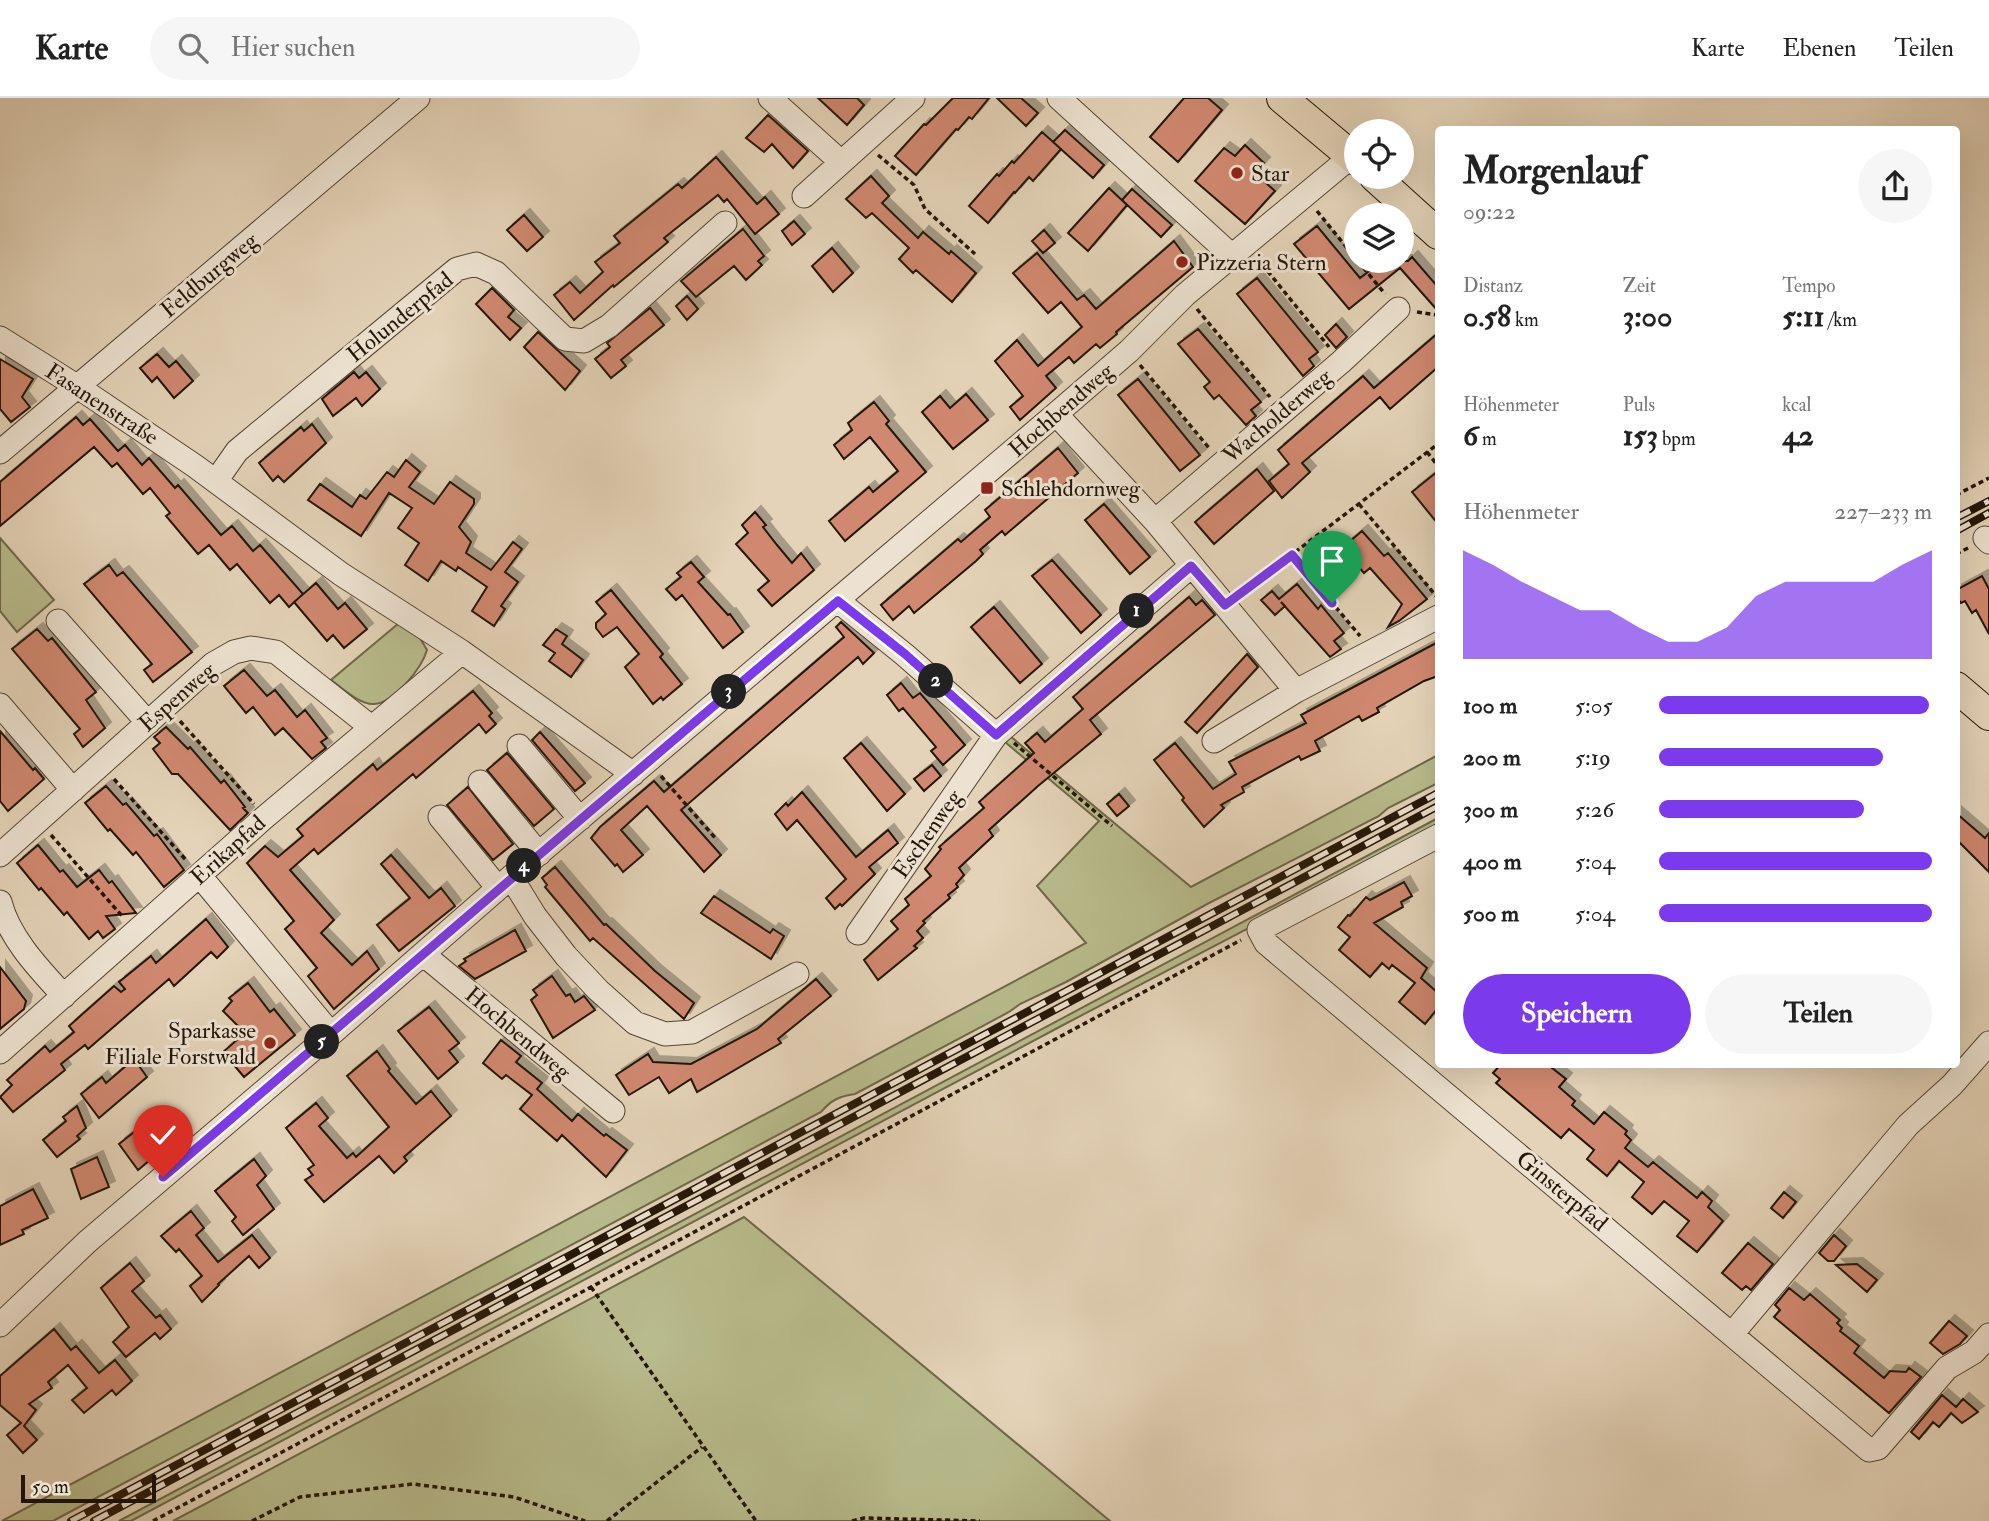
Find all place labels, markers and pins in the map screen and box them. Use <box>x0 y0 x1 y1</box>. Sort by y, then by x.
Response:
place label: Star <box>1251 159 1290 188</box>
marker: Star <box>1229 165 1245 181</box>
place label: Pizzeria Stern <box>1196 248 1327 277</box>
marker: Pizzeria Stern <box>1174 254 1190 270</box>
place label: Schlehdornweg <box>1001 474 1141 503</box>
marker: Schlehdornweg <box>979 480 995 496</box>
pin <box>1302 531 1362 603</box>
pin: 1 <box>1120 594 1154 628</box>
pin: 2 <box>918 664 954 698</box>
pin: 3 <box>712 674 746 710</box>
pin: 4 <box>506 848 542 884</box>
place label: Sparkasse Filiale Forstwald <box>104 1016 256 1071</box>
pin: 5 <box>304 1024 340 1060</box>
marker: Sparkasse Filiale Forstwald <box>262 1035 278 1051</box>
pin <box>133 1105 193 1177</box>

